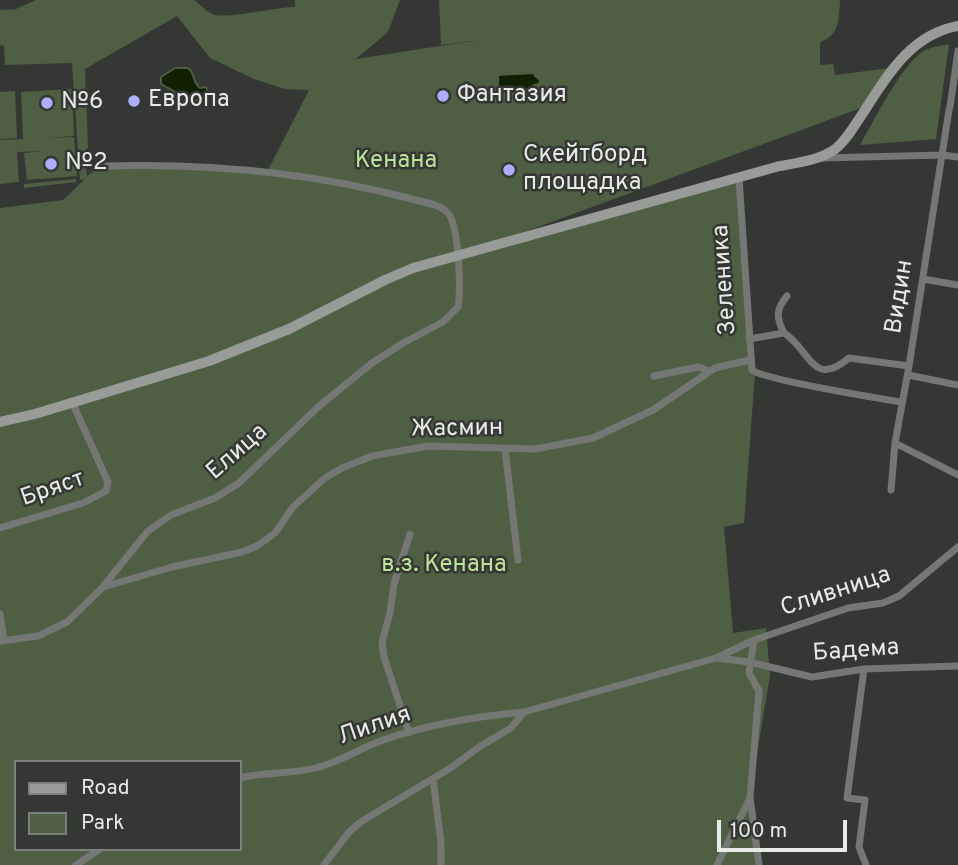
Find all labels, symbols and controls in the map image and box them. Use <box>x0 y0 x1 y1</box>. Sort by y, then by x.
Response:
place label: Фантазия <box>457 82 567 110</box>
place label: Европа <box>148 87 230 115</box>
marker: Фантазия <box>435 88 451 104</box>
place label: №6 <box>61 89 103 117</box>
marker: Европа <box>126 93 142 109</box>
marker: №6 <box>39 95 55 111</box>
place label: Скейтборд площадка <box>523 142 647 198</box>
park label: Кенана <box>355 148 437 176</box>
place label: №2 <box>65 150 108 178</box>
marker: №2 <box>43 156 59 172</box>
marker: Скейтборд площадка <box>501 162 517 178</box>
street label: Зеленика <box>708 224 744 336</box>
street label: Видин <box>881 258 921 336</box>
street label: Жасмин <box>411 415 503 445</box>
street label: Елица <box>202 419 274 487</box>
street label: Бряст <box>17 466 89 514</box>
park label: в.з. Кенана <box>381 552 507 580</box>
street label: Сливница <box>777 562 895 624</box>
street label: Бадема <box>812 635 900 669</box>
street label: Лилия <box>335 701 415 753</box>
legend <box>14 760 242 851</box>
text: Road <box>81 775 130 802</box>
scale bar <box>720 806 850 850</box>
text: Park <box>81 810 124 837</box>
text: 100 m <box>730 818 787 845</box>

